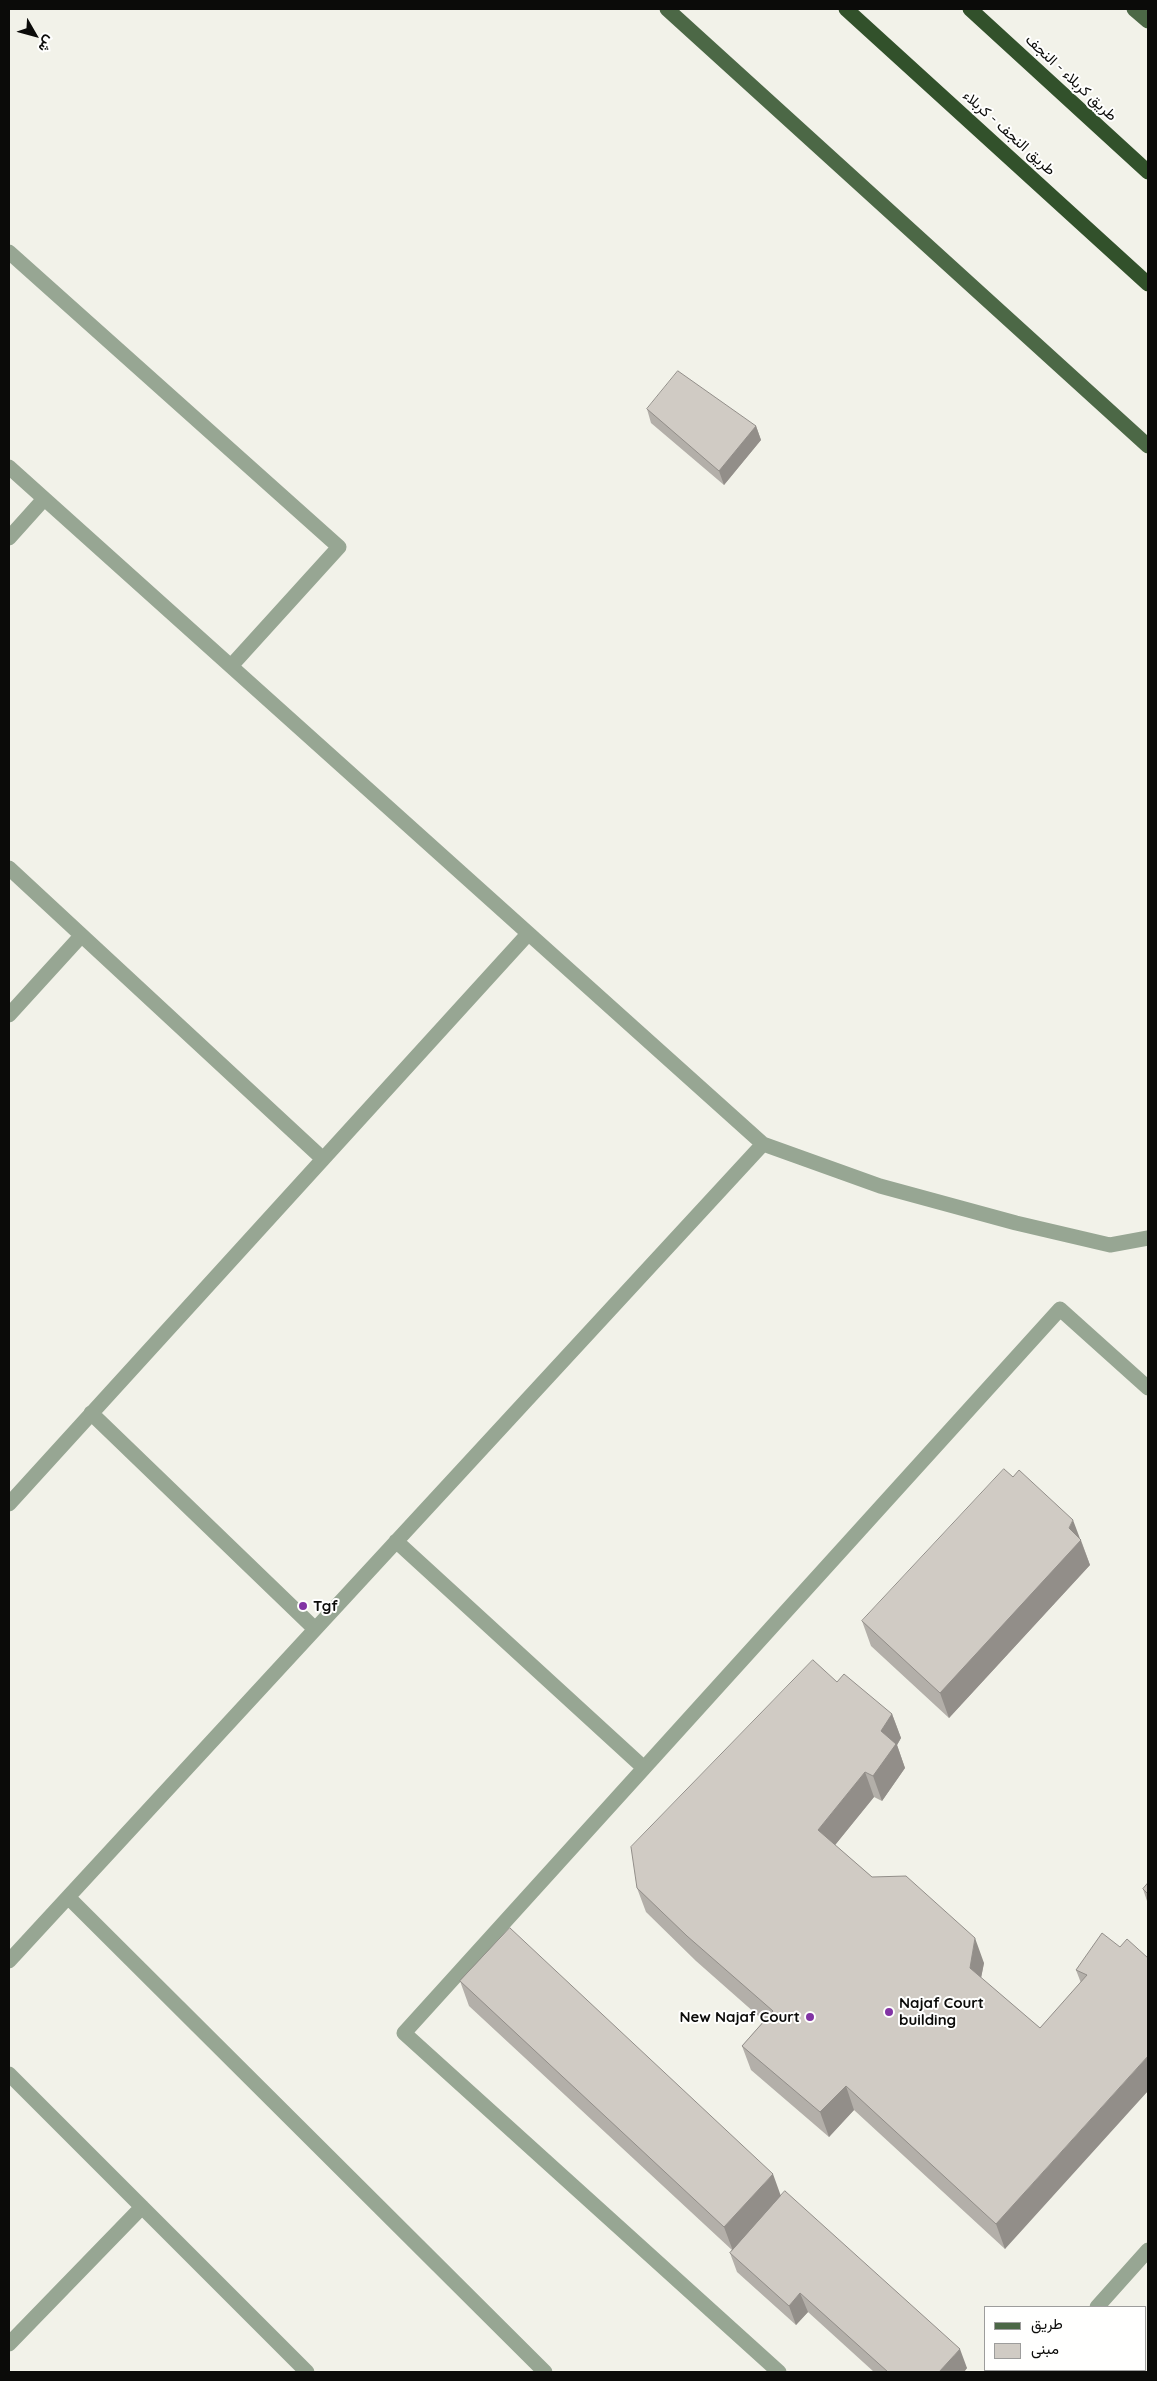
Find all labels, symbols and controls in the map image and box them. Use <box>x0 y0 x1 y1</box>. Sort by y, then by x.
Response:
north arrow <box>10 10 60 60</box>
street label: طريق کربلاء - النجف <box>1022 31 1120 125</box>
text: ش <box>35 32 59 56</box>
street label: طريق النجف - کربلاء <box>959 87 1059 179</box>
place label: Tgf <box>313 1597 338 1615</box>
marker: Tgf <box>297 1600 309 1612</box>
place label: Najaf Court building <box>899 1994 984 2029</box>
marker: Najaf Court building <box>883 2006 895 2018</box>
place label: New Najaf Court <box>679 2008 800 2026</box>
marker: New Najaf Court <box>804 2011 816 2023</box>
legend <box>984 2306 1147 2371</box>
text: طريق <box>1031 2314 1063 2333</box>
text: مبنى <box>1031 2339 1059 2358</box>

